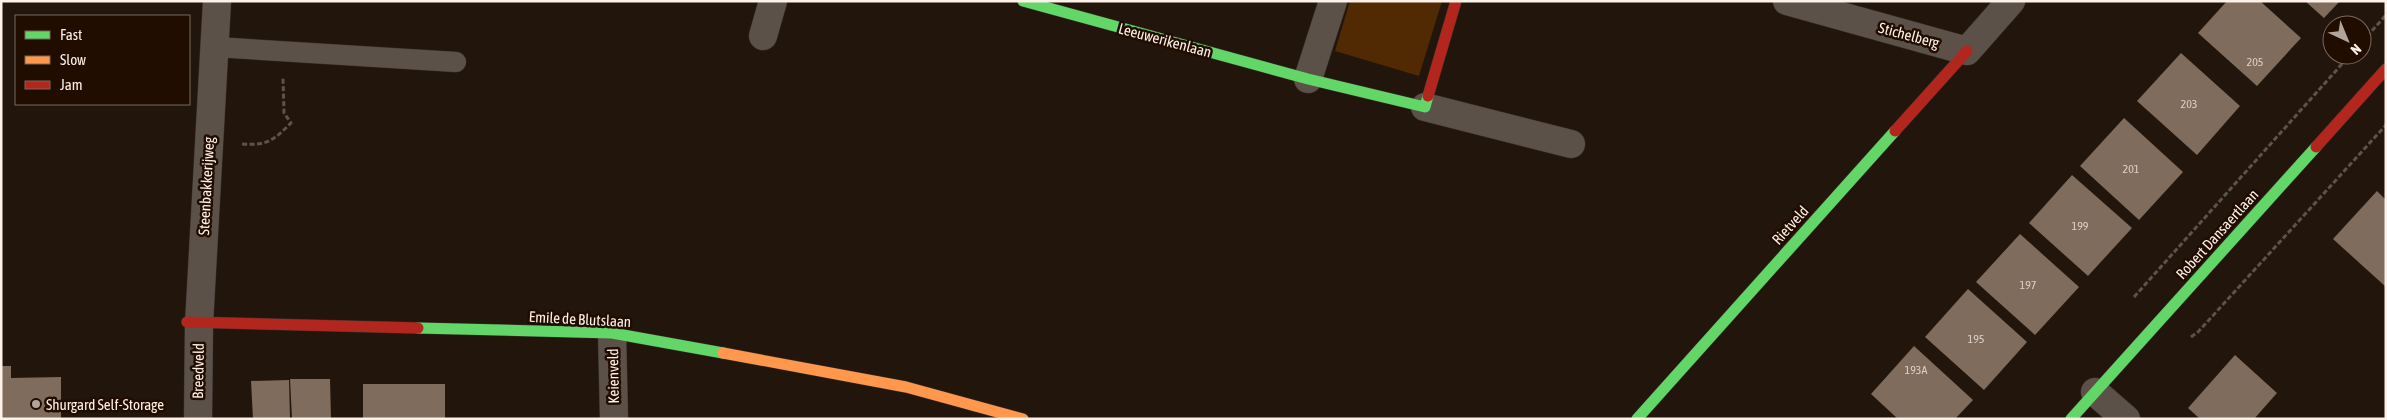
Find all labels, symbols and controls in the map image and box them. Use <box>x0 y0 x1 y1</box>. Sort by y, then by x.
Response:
legend <box>15 15 190 105</box>
north arrow <box>2322 15 2372 65</box>
street label: Leeuwerikenlaan <box>1117 19 1213 61</box>
street label: Stichelberg <box>1877 19 1942 51</box>
text: Fast <box>60 26 82 43</box>
text: N <box>2348 41 2365 58</box>
text: Slow <box>60 51 86 68</box>
house number: 205 <box>2247 55 2263 69</box>
text: Jam <box>60 76 83 93</box>
house number: 203 <box>2181 97 2197 111</box>
street label: Steenbakkerijweg <box>195 136 217 236</box>
house number: 201 <box>2123 162 2140 176</box>
street label: Robert Dansaertlaan <box>2172 186 2262 282</box>
street label: Rietveld <box>1768 202 1812 248</box>
house number: 199 <box>2072 219 2089 233</box>
house number: 197 <box>2020 278 2037 292</box>
street label: Emile de Blutslaan <box>528 308 632 330</box>
house number: 195 <box>1968 332 1984 346</box>
street label: Breedveld <box>189 343 207 399</box>
street label: Keienveld <box>604 348 622 404</box>
house number: 193A <box>1905 363 1928 377</box>
place label: Shurgard Self-Storage <box>46 396 164 413</box>
marker: Shurgard Self-Storage <box>30 398 42 410</box>

